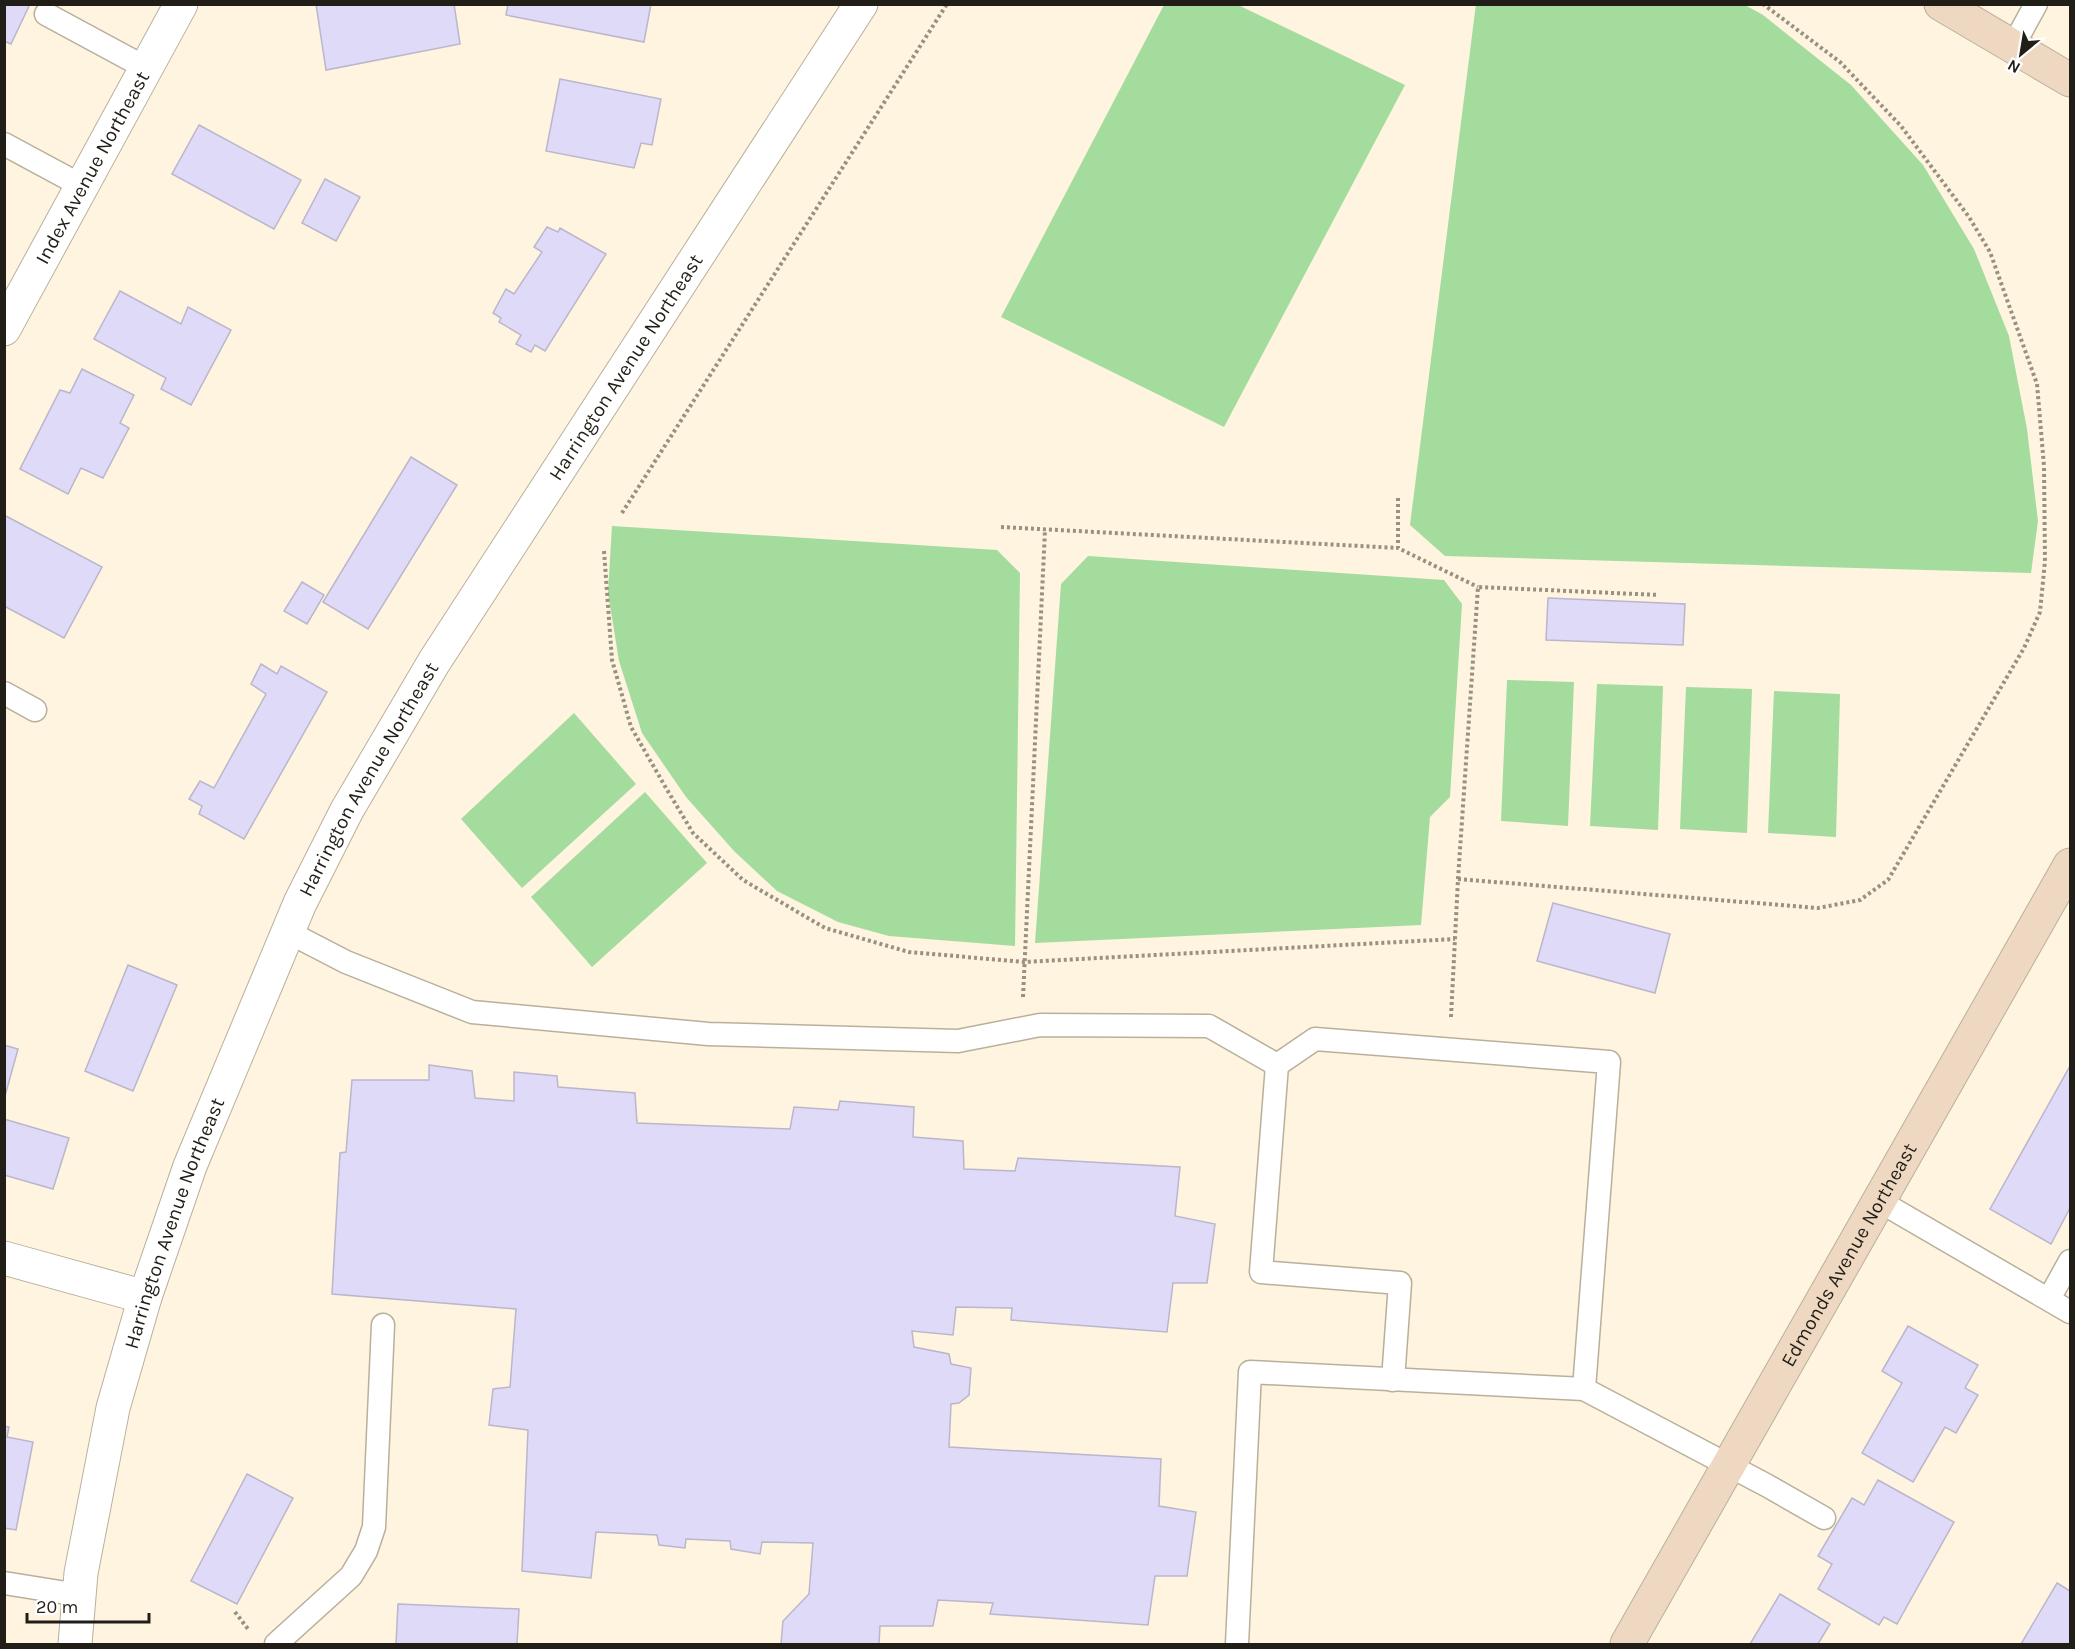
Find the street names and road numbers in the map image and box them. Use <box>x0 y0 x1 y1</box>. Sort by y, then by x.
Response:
street label: Index Avenue Northeast <box>31 67 154 268</box>
street label: Harrington Avenue Northeast <box>544 249 708 485</box>
street label: Harrington Avenue Northeast <box>294 658 444 900</box>
street label: Harrington Avenue Northeast <box>120 1094 229 1352</box>
street label: Edmonds Avenue Northeast <box>1776 1139 1922 1371</box>

